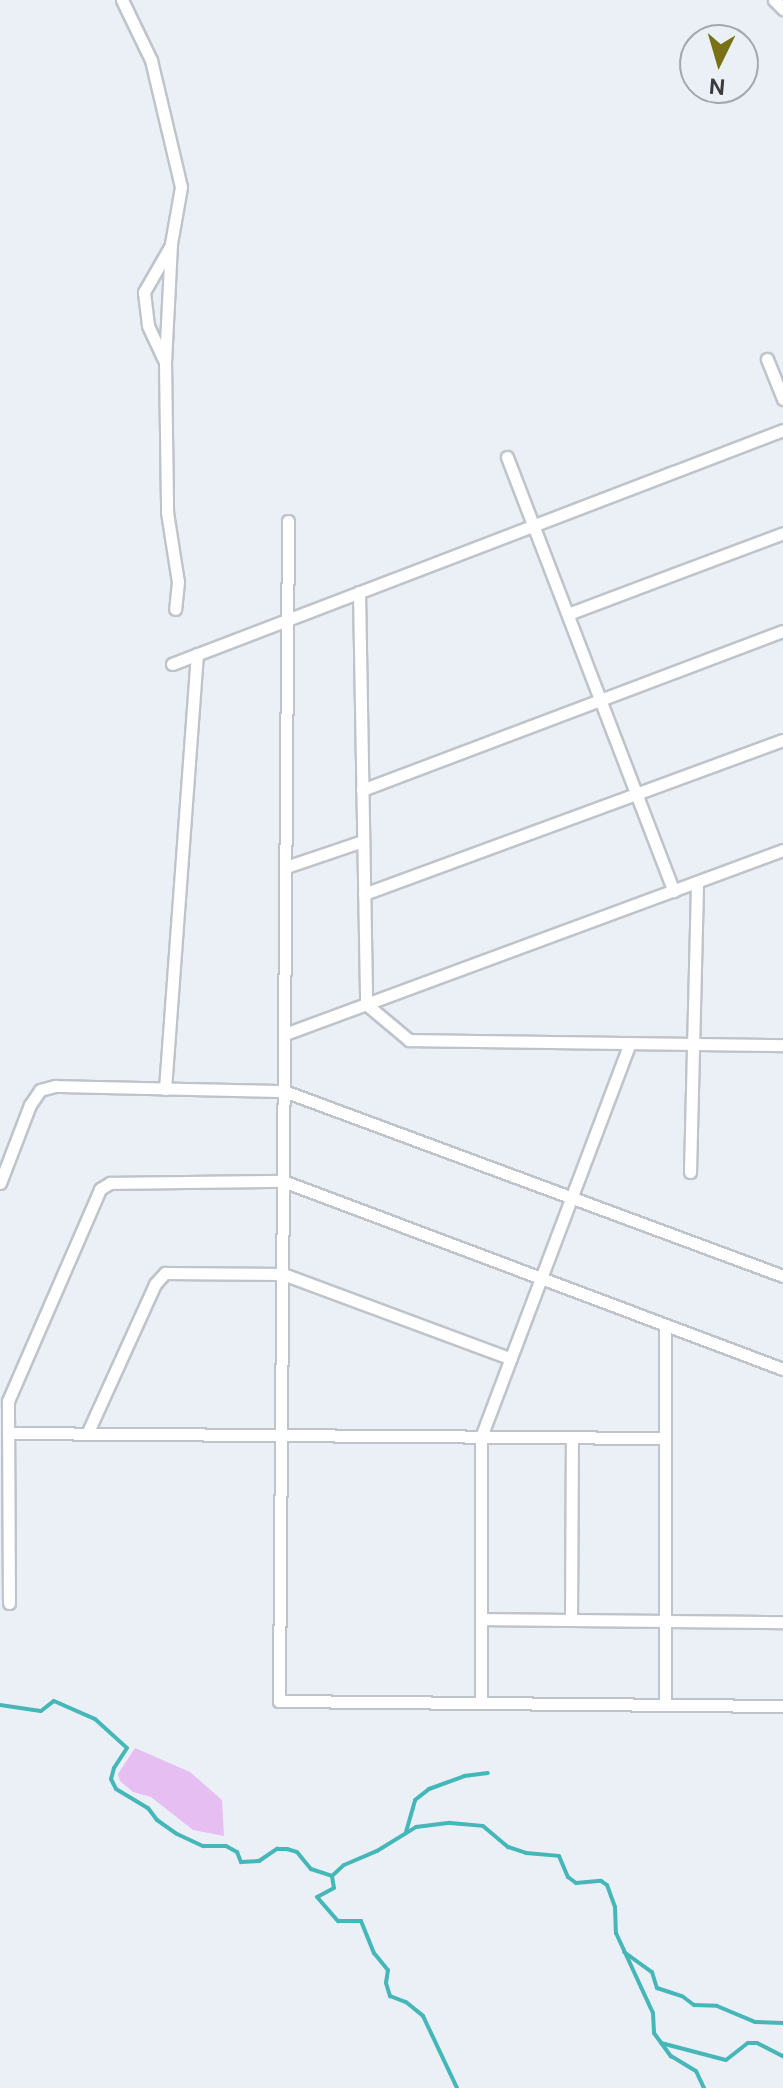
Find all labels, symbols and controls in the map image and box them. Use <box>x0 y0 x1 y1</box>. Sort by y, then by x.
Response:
north arrow <box>679 24 759 104</box>
text: N <box>708 71 726 102</box>

